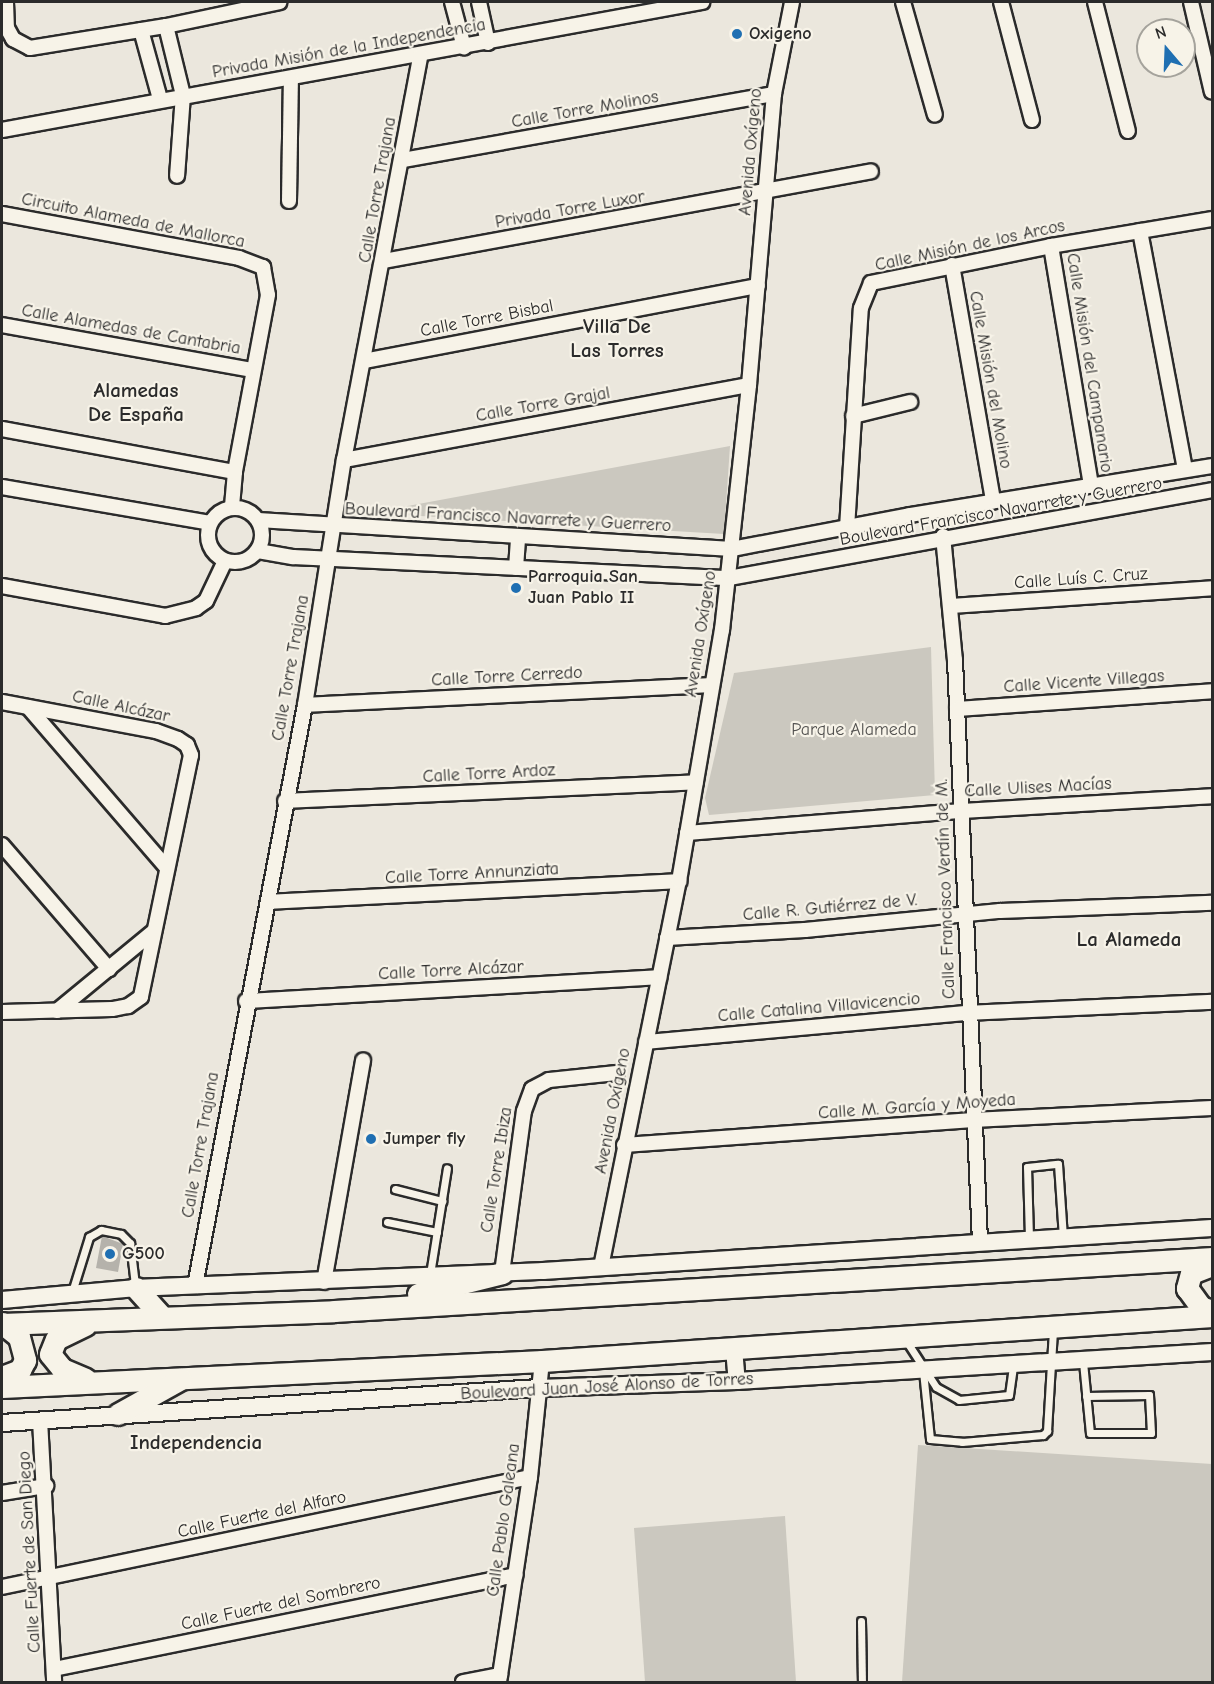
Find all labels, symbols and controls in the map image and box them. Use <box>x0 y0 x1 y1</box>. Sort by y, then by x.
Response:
street label: Privada Misión de la Independencia <box>211 14 487 84</box>
north arrow <box>1136 18 1196 78</box>
place label: Oxigeno <box>749 23 811 45</box>
text: N <box>1153 23 1169 43</box>
marker: Oxigeno <box>730 27 744 41</box>
street label: Calle Torre Molinos <box>510 86 660 134</box>
street label: Avenida Oxígeno <box>735 87 767 217</box>
street label: Calle Torre Trajana <box>355 115 401 265</box>
street label: Privada Torre Luxor <box>493 186 647 234</box>
street label: Circuito Alameda de Mallorca <box>19 189 247 253</box>
street label: Calle Misión de los Arcos <box>873 215 1067 277</box>
street label: Calle Misión del Campanario <box>1061 252 1117 474</box>
street label: Calle Misión del Molino <box>964 289 1016 471</box>
street label: Calle Torre Bisbal <box>419 296 555 342</box>
street label: Calle Alamedas de Cantabria <box>20 300 242 360</box>
district label: Villa De Las Torres <box>570 313 664 363</box>
district label: Alamedas De España <box>88 377 184 427</box>
street label: Calle Torre Grajal <box>474 383 612 427</box>
street label: Boulevard Francisco Navarrete y Guerrero <box>838 473 1164 551</box>
street label: Boulevard Francisco Navarrete y Guerrero <box>344 499 672 537</box>
street label: Calle Luís C. Cruz <box>1013 564 1149 594</box>
place label: Parroquia San Juan Pablo II <box>528 567 638 610</box>
street label: Avenida Oxígeno <box>680 569 722 699</box>
marker: Parroquia San Juan Pablo II <box>509 581 523 595</box>
street label: Calle Torre Trajana <box>268 593 314 743</box>
street label: Calle Torre Cerredo <box>431 662 583 692</box>
street label: Calle Vicente Villegas <box>1003 666 1165 698</box>
street label: Calle Alcázar <box>70 686 172 728</box>
park label: Parque Alameda <box>791 719 917 741</box>
street label: Calle Torre Ardoz <box>422 760 556 788</box>
street label: Calle Ulises Macías <box>964 773 1112 803</box>
street label: Calle Francisco Verdín de M. <box>931 779 961 999</box>
street label: Calle Torre Annunziata <box>385 859 559 889</box>
street label: Calle R. Gutiérrez de V. <box>742 890 918 926</box>
district label: La Alameda <box>1077 926 1181 952</box>
street label: Calle Torre Alcázar <box>378 956 524 986</box>
street label: Calle Catalina Villavicencio <box>717 988 921 1028</box>
street label: Avenida Oxígeno <box>590 1046 636 1176</box>
street label: Calle Torre Trajana <box>178 1070 224 1220</box>
street label: Calle M. García y Moyeda <box>817 1089 1017 1125</box>
street label: Calle Torre Ibiza <box>476 1106 518 1234</box>
place label: Jumper fly <box>383 1128 465 1150</box>
marker: Jumper fly <box>364 1132 378 1146</box>
place label: G500 <box>122 1243 165 1265</box>
marker: G500 <box>103 1247 117 1261</box>
street label: Boulevard Juan José Alonso de Torres <box>460 1369 754 1405</box>
district label: Independencia <box>130 1429 262 1455</box>
street label: Calle Pablo Galeana <box>483 1442 525 1598</box>
street label: Calle Fuerte de San Diego <box>14 1451 46 1653</box>
street label: Calle Fuerte del Alfaro <box>176 1487 348 1543</box>
street label: Calle Fuerte del Sombrero <box>179 1572 383 1636</box>

